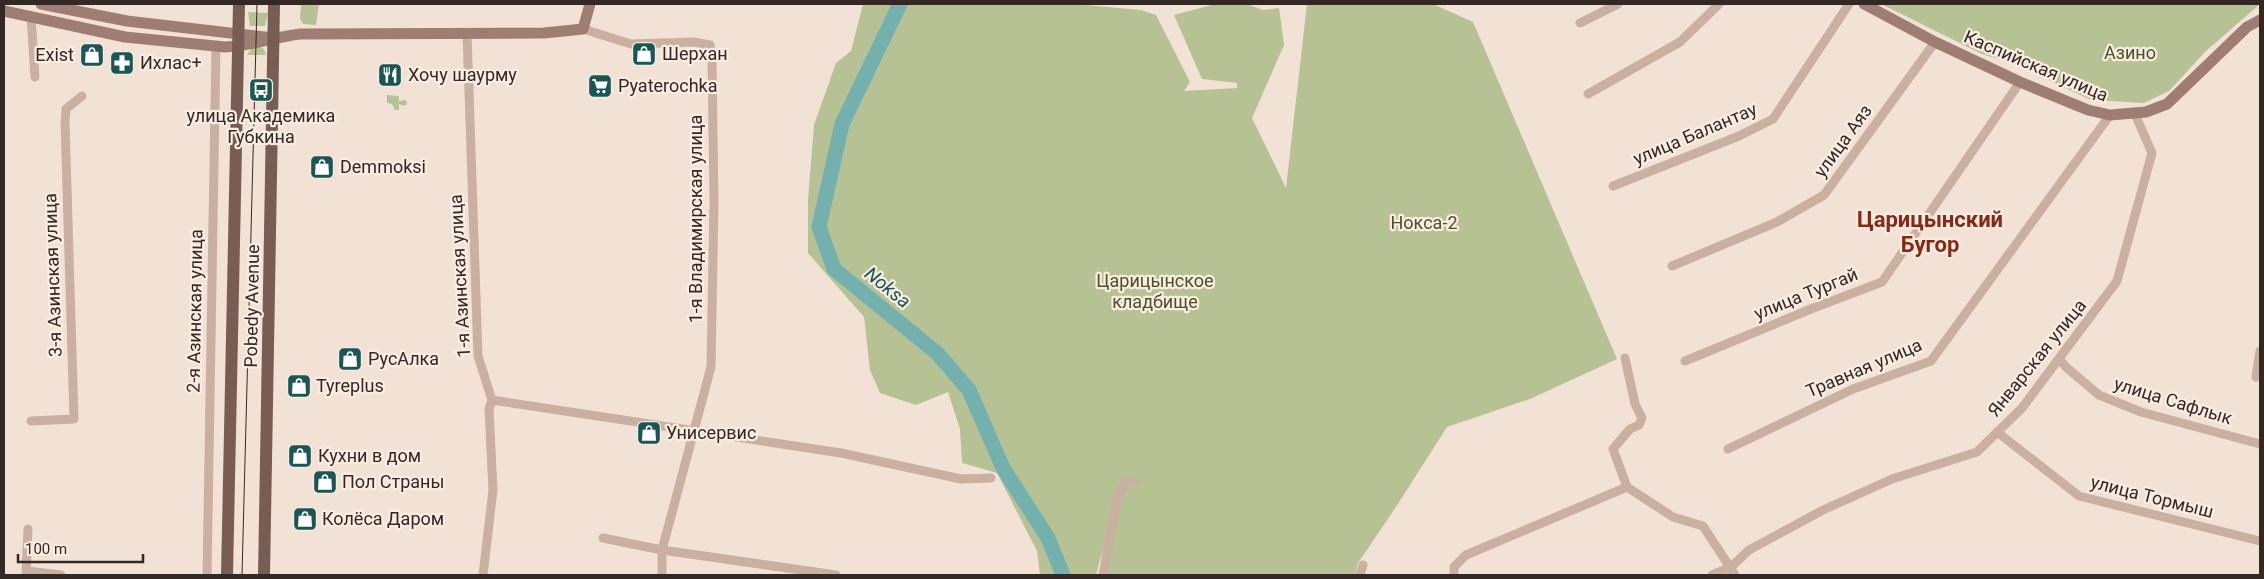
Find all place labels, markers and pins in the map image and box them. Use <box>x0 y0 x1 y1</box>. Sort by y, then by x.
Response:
shop icon: Шерхан <box>631 41 657 67</box>
shop icon: Exist <box>79 42 105 68</box>
place label: Шерхан <box>662 43 728 64</box>
place label: Exist <box>35 44 74 65</box>
pharmacy icon: Ихлас+ <box>109 50 135 76</box>
place label: Ихлас+ <box>140 52 202 73</box>
restaurant icon: Хочу шаурму <box>377 62 403 88</box>
place label: Хочу шаурму <box>408 64 517 85</box>
supermarket icon: Pyaterochka <box>587 73 613 99</box>
place label: Pyaterochka <box>618 75 718 96</box>
bus stop icon: улица Академика Губкина <box>248 77 274 103</box>
place label: улица Академика Губкина <box>187 105 335 147</box>
shop icon: Demmoksi <box>309 154 335 180</box>
place label: Demmoksi <box>340 156 426 177</box>
shop icon: РусАлка <box>337 346 363 372</box>
place label: РусАлка <box>368 348 439 369</box>
shop icon: Tyreplus <box>286 373 312 399</box>
place label: Tyreplus <box>316 375 384 396</box>
shop icon: Унисервис <box>636 420 662 446</box>
place label: Унисервис <box>666 422 756 443</box>
shop icon: Кухни в дом <box>287 443 313 469</box>
place label: Кухни в дом <box>318 445 421 466</box>
shop icon: Пол Страны <box>312 469 338 495</box>
place label: Пол Страны <box>342 471 444 492</box>
shop icon: Колёса Даром <box>292 506 318 532</box>
place label: Колёса Даром <box>322 508 444 529</box>

